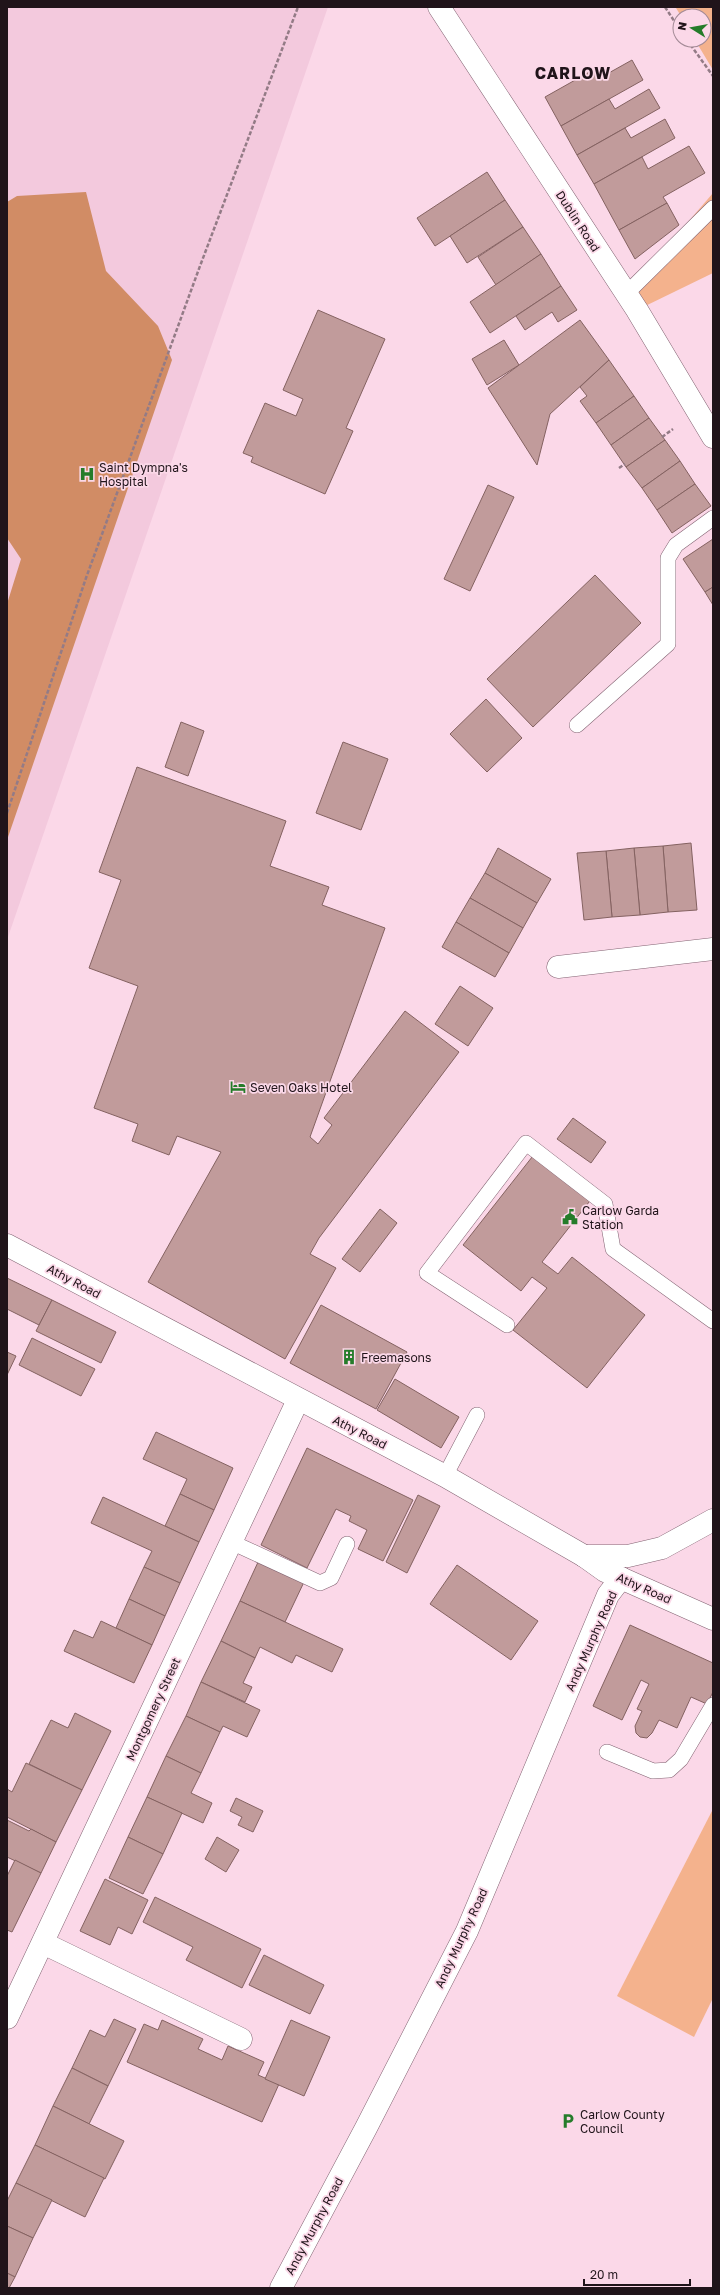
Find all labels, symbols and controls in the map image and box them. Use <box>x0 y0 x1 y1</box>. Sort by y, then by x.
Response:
north arrow <box>672 8 712 48</box>
text: N <box>675 21 689 31</box>
district label: CARLOW <box>535 63 611 83</box>
street label: Dublin Road <box>553 188 603 254</box>
place label: Saint Dympna's Hospital <box>99 460 188 489</box>
hospital icon: Saint Dympna's Hospital <box>78 465 96 483</box>
hotel icon: Seven Oaks Hotel <box>229 1078 247 1096</box>
place label: Seven Oaks Hotel <box>250 1080 352 1095</box>
place label: Carlow Garda Station <box>582 1203 659 1232</box>
public building icon: Carlow Garda Station <box>561 1208 579 1226</box>
street label: Athy Road <box>45 1261 103 1301</box>
building icon: Freemasons <box>340 1348 358 1366</box>
place label: Freemasons <box>361 1350 431 1365</box>
street label: Athy Road <box>330 1412 390 1452</box>
street label: Athy Road <box>614 1569 674 1607</box>
street label: Andy Murphy Road <box>562 1588 620 1694</box>
street label: Montgomery Street <box>123 1655 184 1763</box>
street label: Andy Murphy Road <box>431 1886 491 1990</box>
place label: Carlow County Council <box>580 2107 665 2136</box>
parking icon: Carlow County Council <box>559 2112 577 2130</box>
street label: Andy Murphy Road <box>282 2175 346 2277</box>
scale bar <box>584 2261 690 2287</box>
text: 20 m <box>590 2267 618 2282</box>

